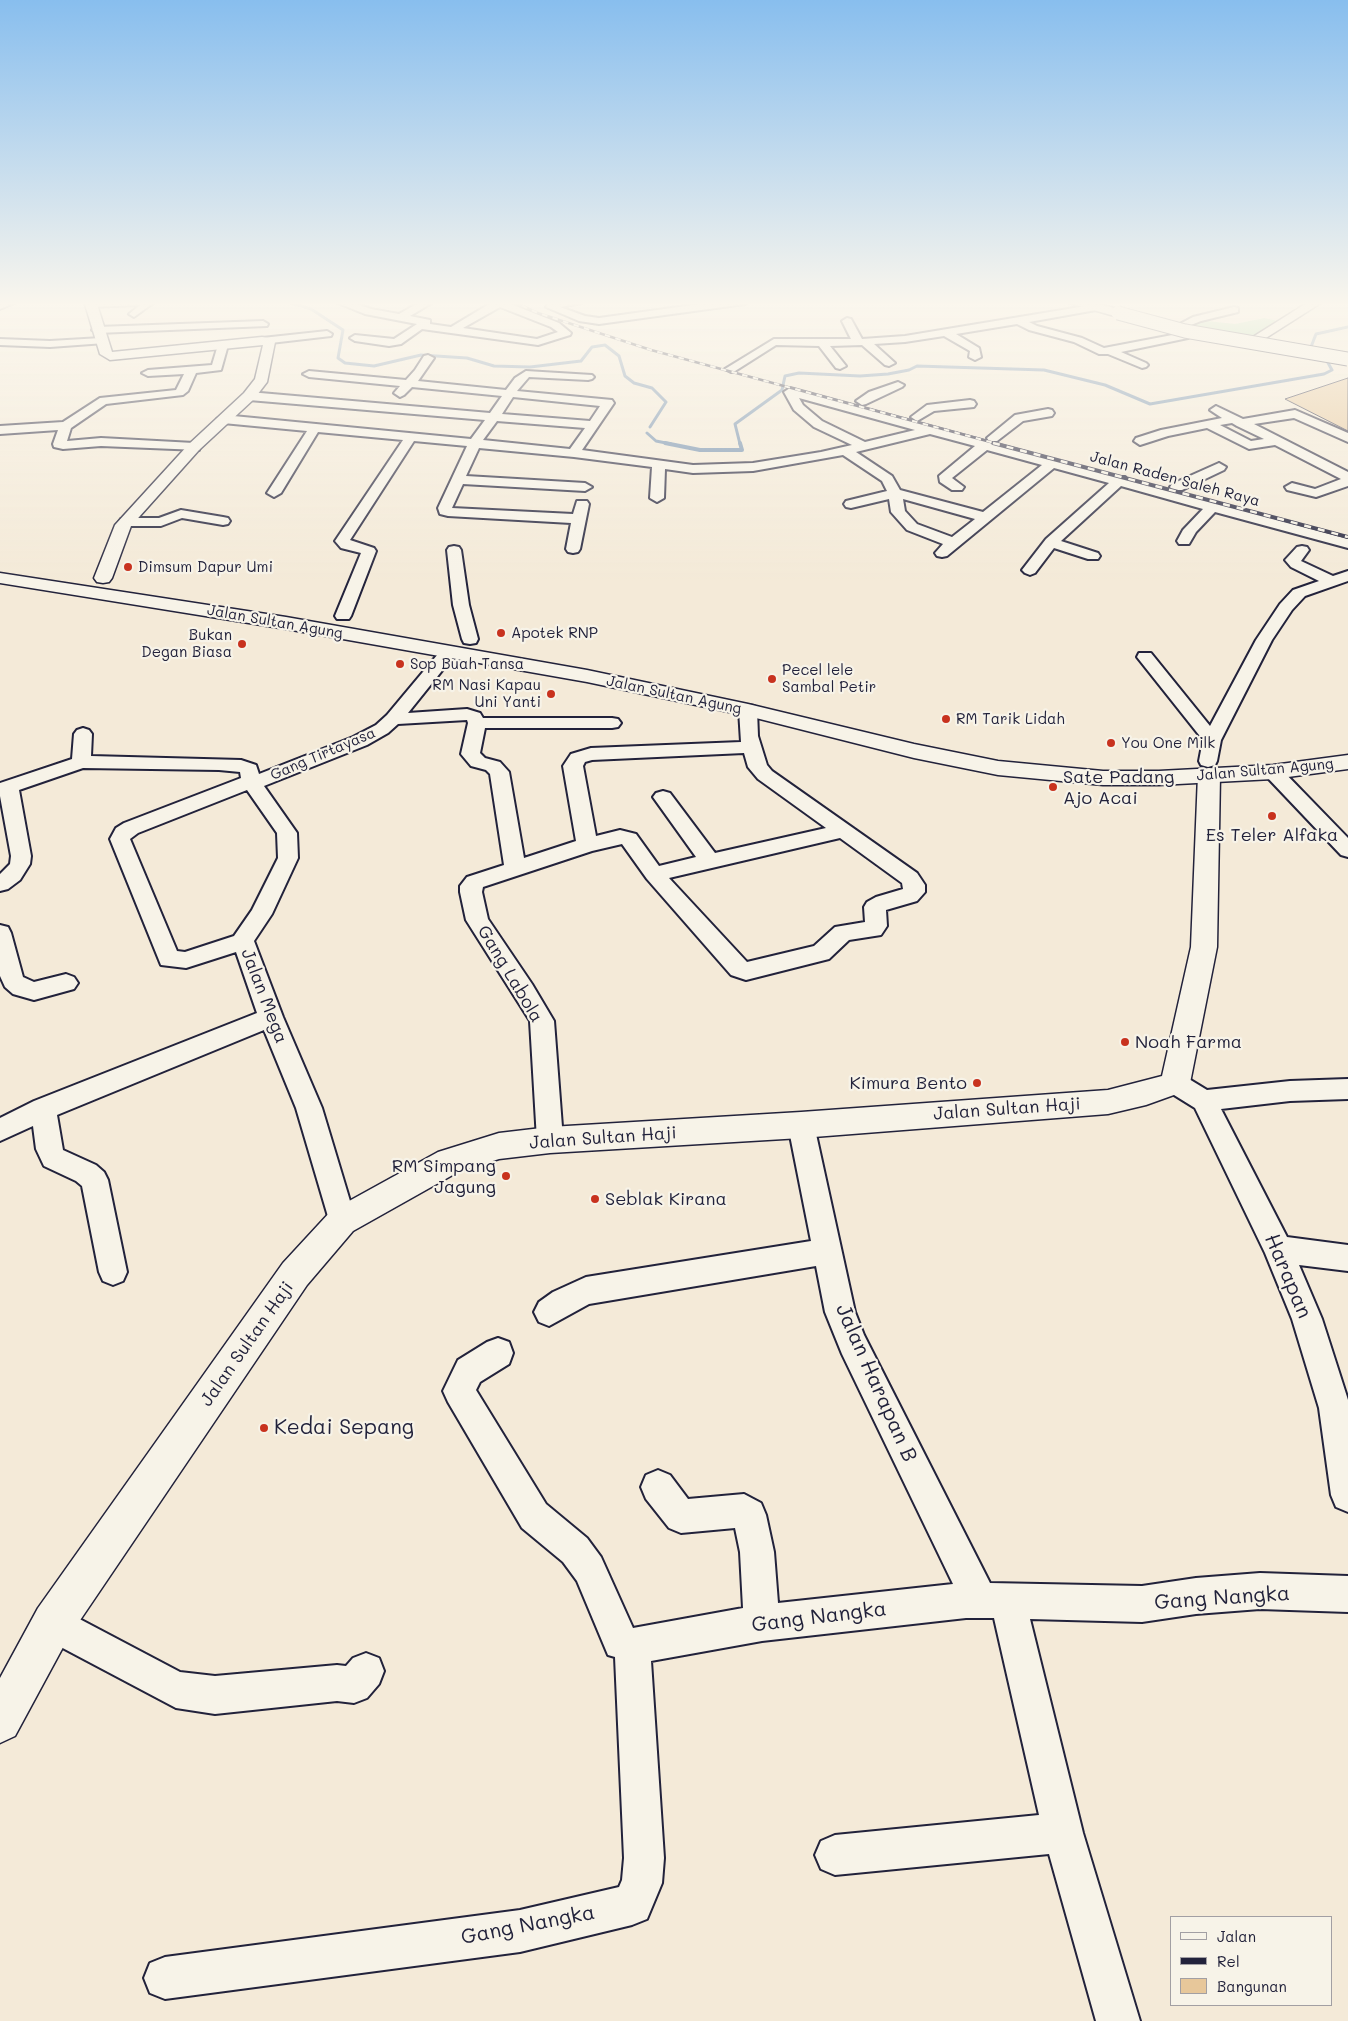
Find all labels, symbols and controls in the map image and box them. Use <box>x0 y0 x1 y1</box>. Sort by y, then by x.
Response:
street label: Jalan Raden Saleh Raya <box>1088 448 1262 510</box>
place label: Dimsum Dapur Umi <box>138 558 273 576</box>
marker: Dimsum Dapur Umi <box>122 561 134 573</box>
street label: Jalan Sultan Agung <box>206 601 344 643</box>
place label: Apotek RNP <box>511 624 598 642</box>
place label: Bukan Degan Biasa <box>141 626 232 661</box>
marker: Apotek RNP <box>495 627 507 639</box>
marker: Bukan Degan Biasa <box>236 638 248 650</box>
place label: Sop Buah Tansa <box>410 655 524 673</box>
marker: Sop Buah Tansa <box>394 658 406 670</box>
place label: Pecel lele Sambal Petir <box>782 661 876 696</box>
street label: Jalan Sultan Agung <box>605 672 743 718</box>
marker: Pecel lele Sambal Petir <box>766 673 778 685</box>
place label: RM Nasi Kapau Uni Yanti <box>432 676 541 711</box>
marker: RM Nasi Kapau Uni Yanti <box>545 688 557 700</box>
place label: RM Tarik Lidah <box>956 710 1065 728</box>
marker: RM Tarik Lidah <box>940 713 952 725</box>
street label: Gang Tirtayasa <box>268 724 378 784</box>
place label: You One Milk <box>1121 734 1215 752</box>
marker: You One Milk <box>1105 737 1117 749</box>
street label: Jalan Sultan Agung <box>1196 755 1334 785</box>
place label: Sate Padang Ajo Acai <box>1063 766 1174 809</box>
marker: Sate Padang Ajo Acai <box>1047 781 1059 793</box>
marker: Es Teler Alfaka <box>1266 810 1278 822</box>
place label: Es Teler Alfaka <box>1206 824 1338 846</box>
street label: Gang Labola <box>473 922 547 1026</box>
street label: Jalan Mega <box>236 946 292 1046</box>
place label: Noah Farma <box>1135 1031 1242 1053</box>
marker: Noah Farma <box>1119 1036 1131 1048</box>
place label: Kimura Bento <box>849 1072 967 1094</box>
marker: Kimura Bento <box>971 1077 983 1089</box>
street label: Jalan Sultan Haji <box>933 1093 1081 1125</box>
street label: Jalan Sultan Haji <box>529 1122 677 1154</box>
place label: RM Simpang Jagung <box>392 1155 496 1198</box>
marker: RM Simpang Jagung <box>500 1170 512 1182</box>
place label: Seblak Kirana <box>605 1188 727 1210</box>
marker: Seblak Kirana <box>589 1193 601 1205</box>
street label: Harapan <box>1259 1230 1317 1322</box>
street label: Jalan Sultan Haji <box>196 1277 298 1411</box>
street label: Jalan Harapan B <box>830 1300 922 1466</box>
place label: Kedai Sepang <box>274 1415 414 1441</box>
marker: Kedai Sepang <box>258 1422 270 1434</box>
street label: Gang Nangka <box>1153 1581 1291 1615</box>
street label: Gang Nangka <box>750 1596 888 1638</box>
street label: Gang Nangka <box>459 1900 597 1950</box>
legend <box>1170 1916 1333 2006</box>
text: Jalan <box>1217 1926 1256 1946</box>
text: Rel <box>1217 1951 1240 1971</box>
text: Bangunan <box>1217 1976 1287 1996</box>

